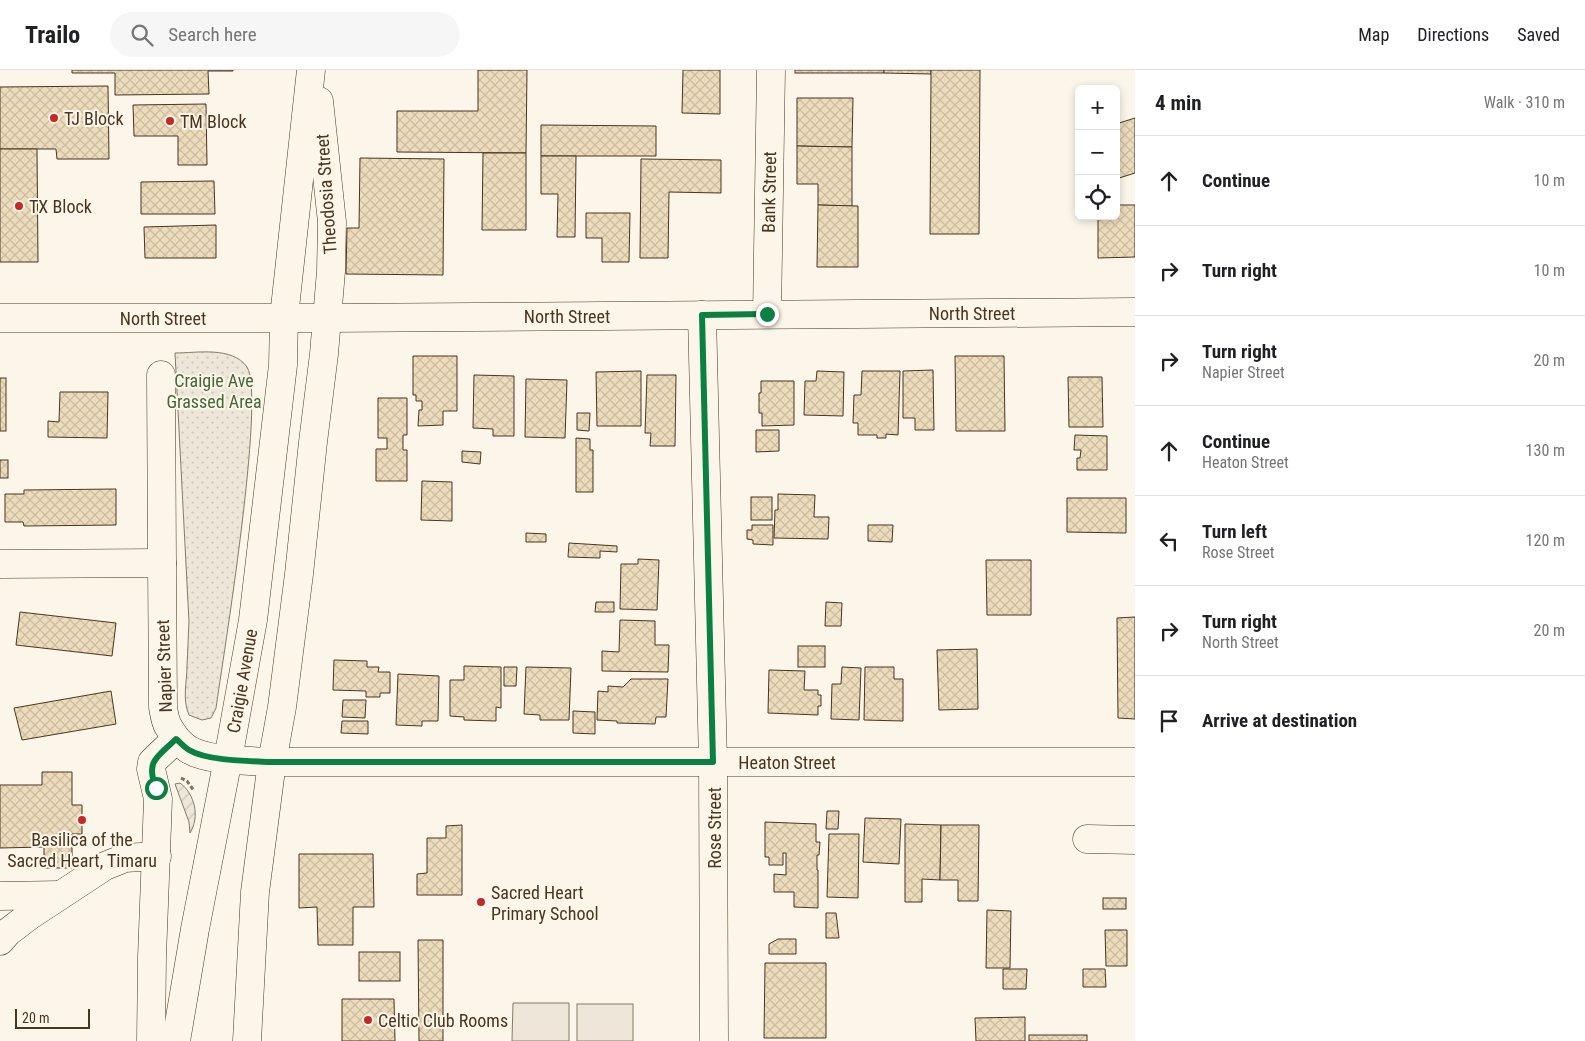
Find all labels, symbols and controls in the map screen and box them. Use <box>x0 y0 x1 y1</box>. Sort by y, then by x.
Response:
search box <box>110 12 460 57</box>
text: Trailo <box>25 21 80 49</box>
icon: search <box>128 21 156 49</box>
text: Search here <box>168 23 257 46</box>
text: Map <box>1358 24 1389 45</box>
text: Directions <box>1417 24 1489 45</box>
text: Saved <box>1517 24 1560 45</box>
map controls <box>1075 85 1120 220</box>
button: + <box>1075 85 1120 130</box>
text: 4 min <box>1155 91 1202 115</box>
text: Walk · 310 m <box>1484 93 1565 112</box>
place label: TJ Block <box>64 108 124 129</box>
place label: TM Block <box>180 111 247 132</box>
marker: TJ Block <box>48 112 60 124</box>
marker: TM Block <box>164 115 176 127</box>
button: − <box>1075 130 1120 175</box>
street label: Theodosia Street <box>311 133 341 255</box>
street label: Bank Street <box>758 151 780 233</box>
icon: ahead <box>1155 167 1183 195</box>
text: Continue <box>1202 169 1270 192</box>
text: 10 m <box>1533 171 1565 190</box>
button: locate <box>1075 175 1120 220</box>
place label: TX Block <box>29 196 92 217</box>
marker: TX Block <box>13 200 25 212</box>
icon: right <box>1155 257 1183 285</box>
text: Turn right <box>1202 259 1277 282</box>
text: 10 m <box>1533 261 1565 280</box>
route end <box>756 303 779 326</box>
street label: North Street <box>929 303 1015 324</box>
street label: North Street <box>524 306 610 327</box>
street label: North Street <box>120 308 206 329</box>
text: Turn right <box>1202 340 1277 363</box>
icon: right <box>1155 347 1183 375</box>
text: 20 m <box>1533 351 1565 370</box>
text: Napier Street <box>1202 363 1285 382</box>
park label: Craigie Ave Grassed Area <box>166 370 262 412</box>
text: Continue <box>1202 430 1270 453</box>
icon: ahead <box>1155 437 1183 465</box>
text: 130 m <box>1526 441 1565 460</box>
text: Heaton Street <box>1202 453 1289 472</box>
text: Turn left <box>1202 520 1267 543</box>
icon: left <box>1155 527 1183 555</box>
text: 120 m <box>1526 531 1565 550</box>
text: Rose Street <box>1202 543 1274 562</box>
text: Turn right <box>1202 610 1277 633</box>
icon: right <box>1155 617 1183 645</box>
street label: Napier Street <box>152 619 176 713</box>
text: 20 m <box>1533 621 1565 640</box>
street label: Craigie Avenue <box>222 627 262 735</box>
text: North Street <box>1202 633 1279 652</box>
icon: arrive <box>1155 707 1183 735</box>
text: Arrive at destination <box>1202 709 1357 732</box>
street label: Heaton Street <box>738 752 836 773</box>
route start <box>145 777 168 800</box>
street label: Rose Street <box>704 787 725 869</box>
marker: Basilica of the Sacred Heart, Timaru <box>76 814 88 826</box>
place label: Basilica of the Sacred Heart, Timaru <box>7 829 157 871</box>
place label: Sacred Heart Primary School <box>491 882 599 924</box>
marker: Sacred Heart Primary School <box>475 896 487 908</box>
scale bar <box>15 1006 90 1029</box>
text: 20 m <box>22 1010 50 1026</box>
place label: Celtic Club Rooms <box>378 1010 508 1031</box>
marker: Celtic Club Rooms <box>362 1014 374 1026</box>

